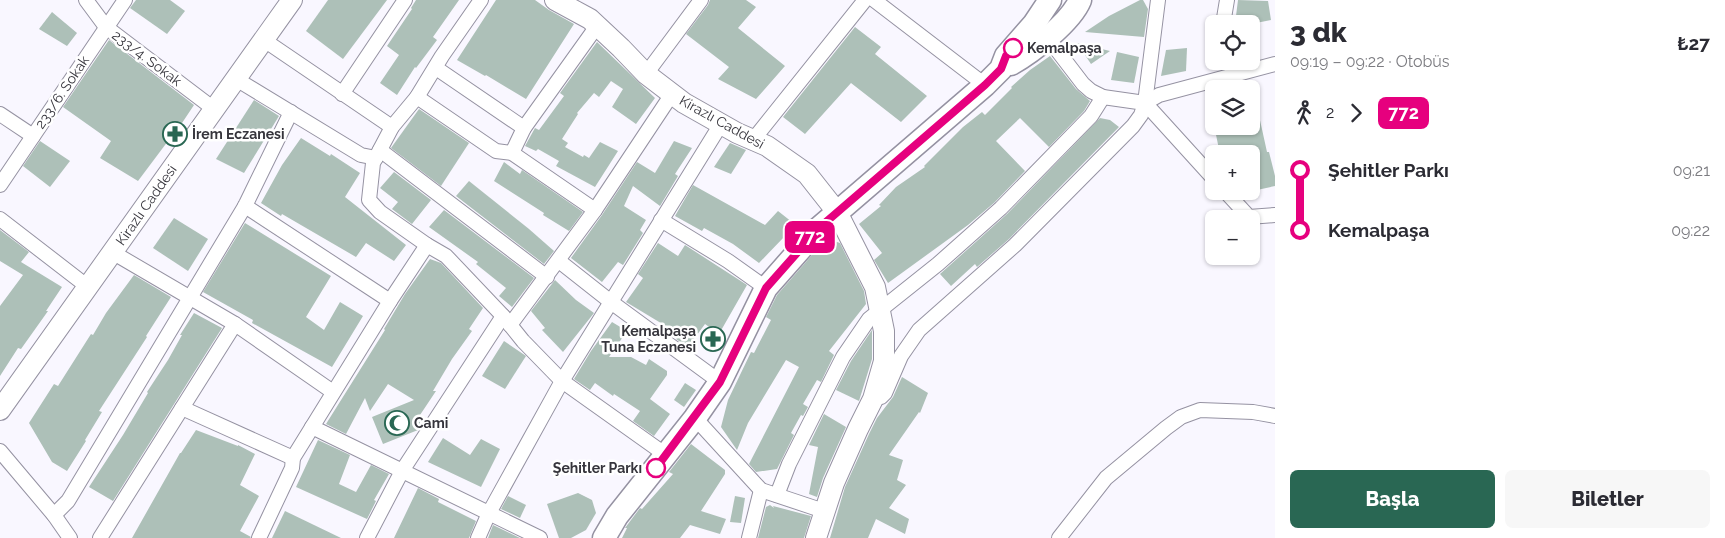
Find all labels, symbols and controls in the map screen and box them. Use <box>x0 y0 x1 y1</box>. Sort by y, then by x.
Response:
map controls <box>1205 15 1260 265</box>
button: locate <box>1205 15 1260 70</box>
text: 3 dk <box>1290 16 1347 49</box>
street label: 233/4. Sokak <box>109 27 185 90</box>
text: ₺27 <box>1677 32 1710 54</box>
marker: Kemalpaşa <box>1003 38 1023 58</box>
place label: Kemalpaşa <box>1027 40 1102 56</box>
street label: 233/6. Sokak <box>32 52 93 131</box>
text: 09:19 – 09:22 · Otobüs <box>1290 52 1450 71</box>
button: layers <box>1205 80 1260 135</box>
street label: Kirazlı Caddesi <box>677 92 767 152</box>
icon: walk <box>1290 99 1318 127</box>
icon: forward <box>1342 99 1370 127</box>
text: 772 <box>1388 102 1419 123</box>
text: 2 <box>1326 103 1334 122</box>
pharmacy icon: İrem Eczanesi <box>162 121 188 147</box>
place label: İrem Eczanesi <box>192 125 285 142</box>
button: + <box>1205 145 1260 200</box>
text: Şehitler Parkı <box>1328 159 1449 181</box>
text: 09:21 <box>1673 161 1710 180</box>
street label: Kirazlı Caddesi <box>112 162 180 248</box>
button: − <box>1205 210 1260 265</box>
text: Kemalpaşa <box>1328 219 1429 241</box>
line badge: 772 <box>781 221 839 253</box>
text: 09:22 <box>1671 221 1710 240</box>
text: 772 <box>795 226 825 247</box>
place label: Kemalpaşa Tuna Eczanesi <box>601 323 696 355</box>
pharmacy icon: Kemalpaşa Tuna Eczanesi <box>700 326 726 352</box>
mosque icon: Cami <box>384 410 410 436</box>
place label: Cami <box>414 415 448 431</box>
marker: Şehitler Parkı <box>646 458 666 478</box>
place label: Şehitler Parkı <box>553 460 642 476</box>
button: Başla <box>1290 470 1495 528</box>
button: Biletler <box>1505 470 1710 528</box>

